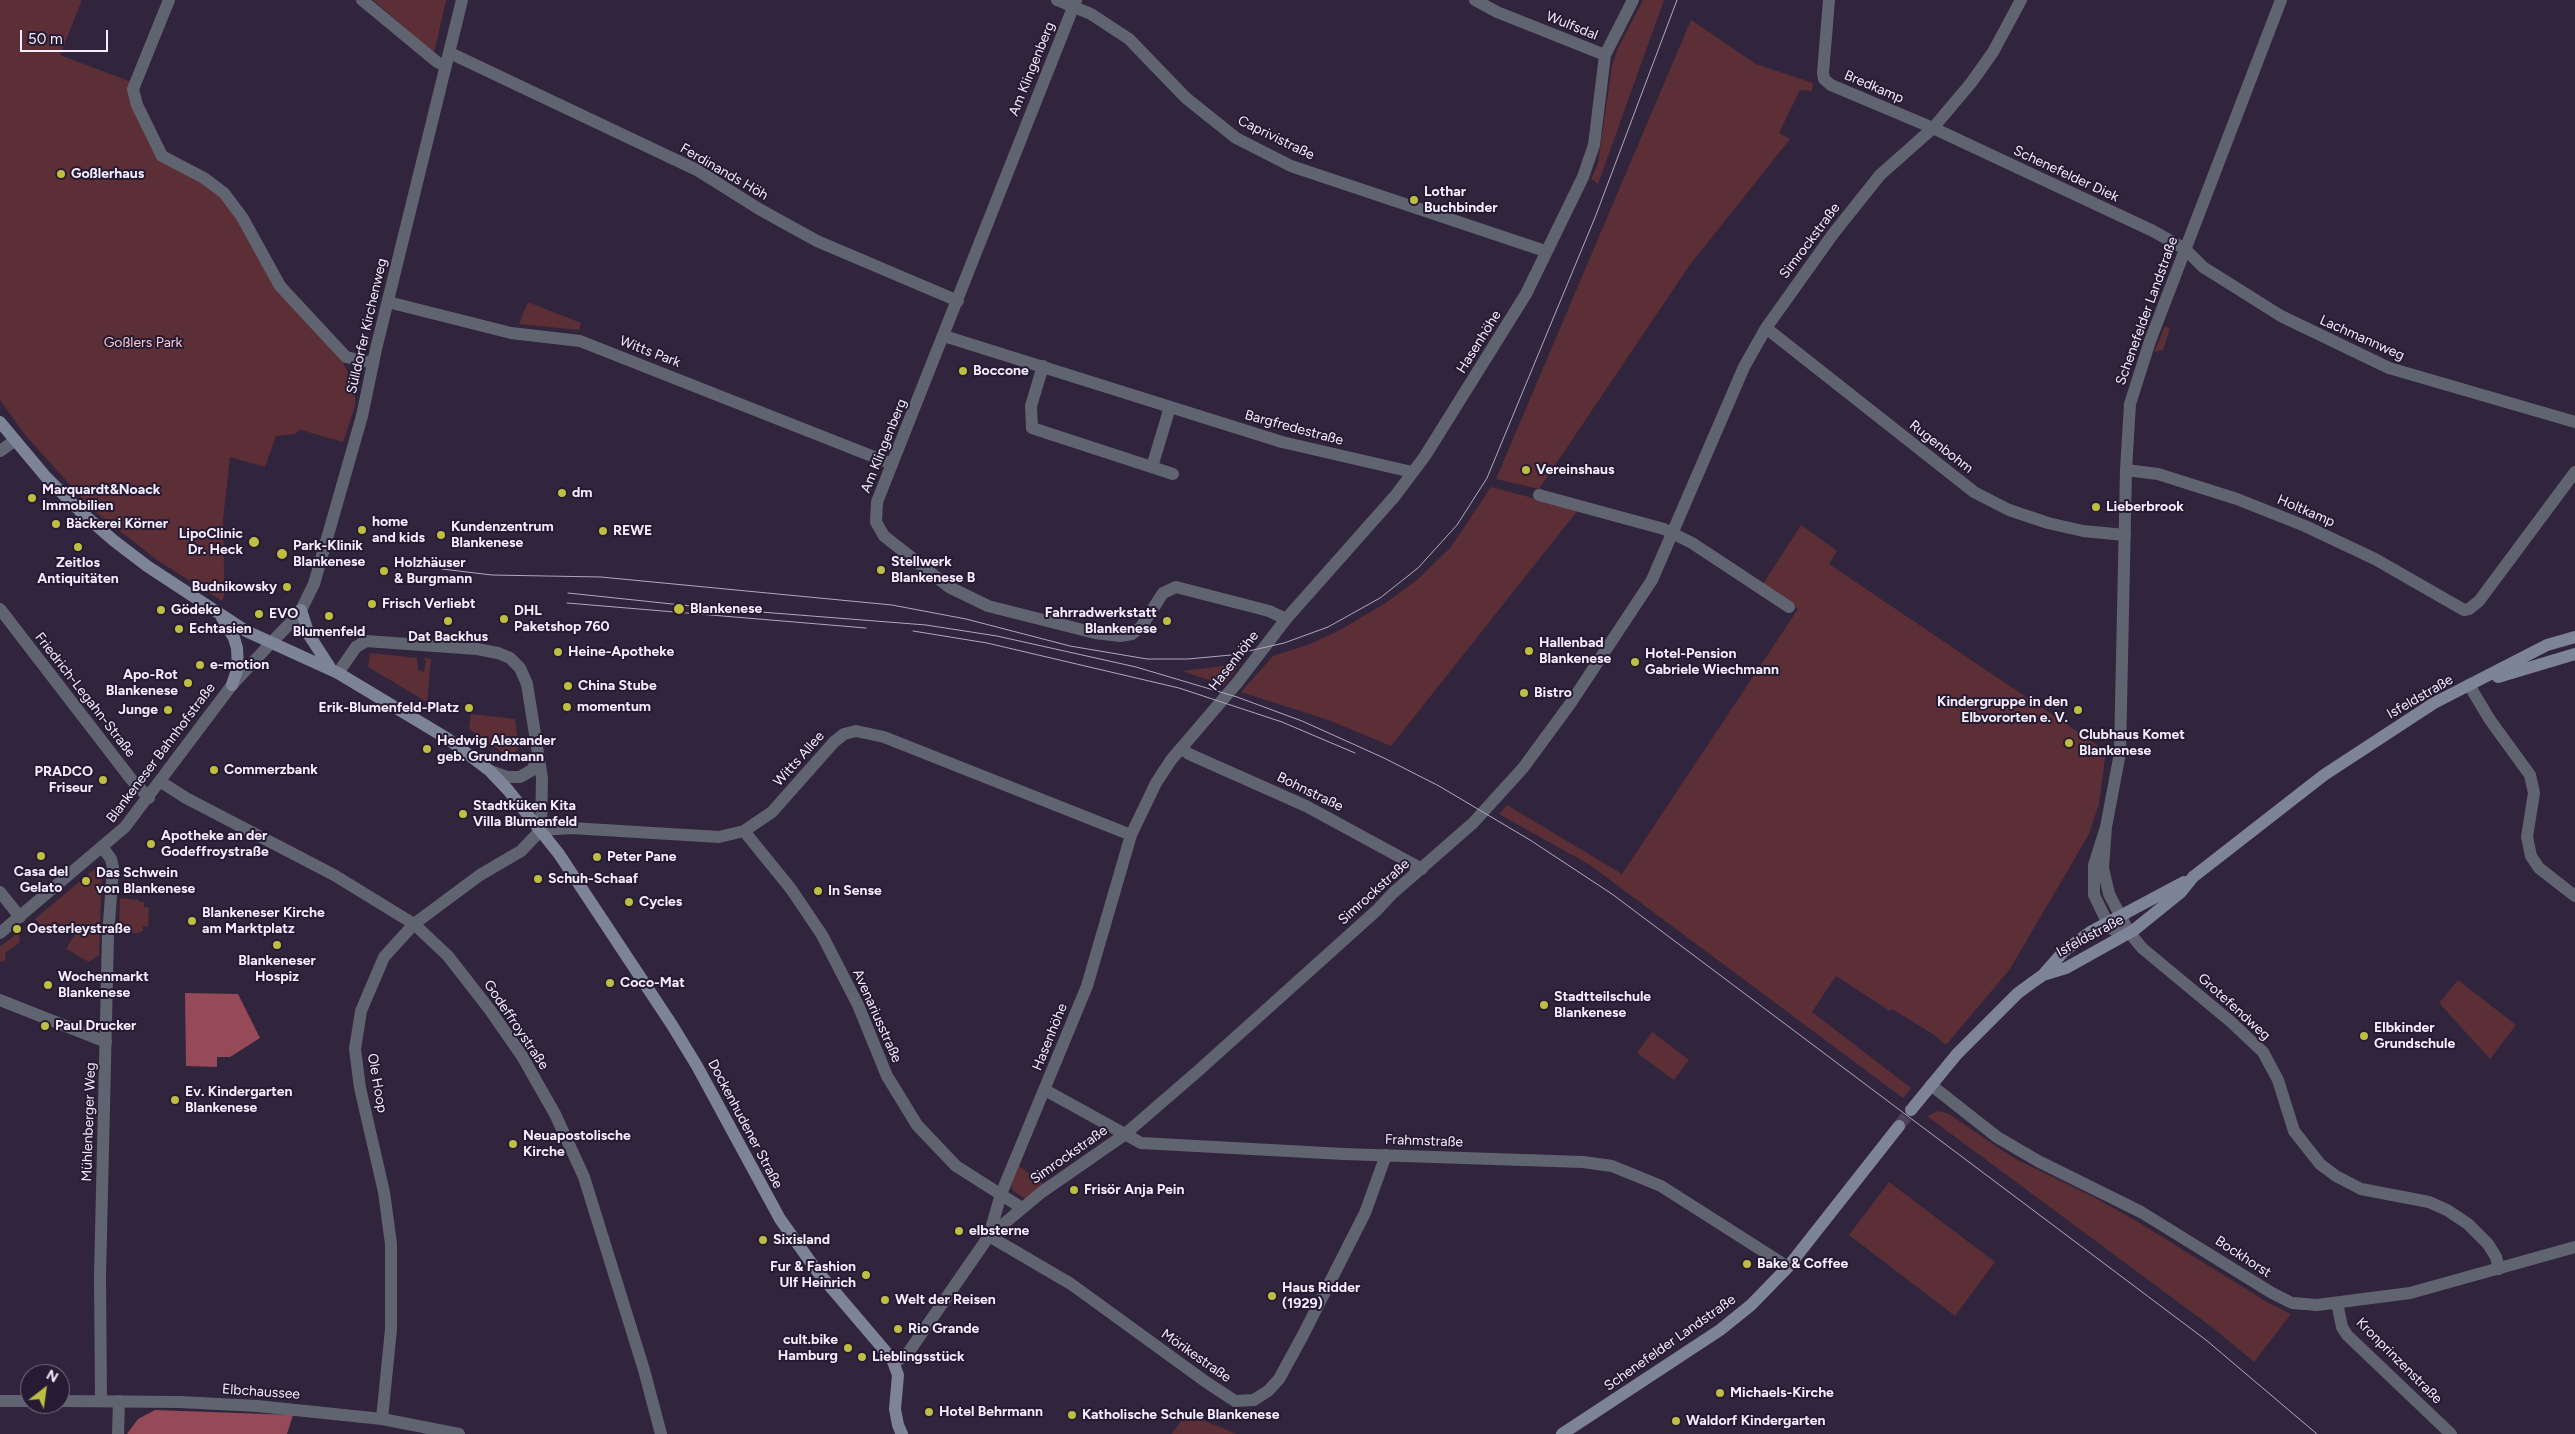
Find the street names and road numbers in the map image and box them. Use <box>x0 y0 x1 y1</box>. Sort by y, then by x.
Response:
street label: Wulfsdal <box>1544 8 1600 44</box>
street label: Am Klingenberg <box>1005 19 1059 119</box>
street label: Bredkamp <box>1842 67 1906 107</box>
street label: Caprivistraße <box>1235 112 1317 164</box>
street label: Ferdinands Höh <box>677 140 771 204</box>
street label: Schenefelder Diek <box>2011 142 2121 206</box>
street label: Simrockstraße <box>1776 200 1844 282</box>
street label: Schenefelder Landstraße <box>2112 235 2182 387</box>
street label: Sülldorfer Kirchenweg <box>343 257 391 395</box>
street label: Hasenhöhe <box>1453 307 1505 377</box>
street label: Lachmannweg <box>2317 312 2407 364</box>
street label: Witts Park <box>617 333 683 371</box>
street label: Am Klingenberg <box>857 396 911 496</box>
street label: Bargfredestraße <box>1243 407 1345 449</box>
street label: Rugenbohm <box>1906 417 1976 477</box>
street label: Holtkamp <box>2275 491 2337 531</box>
street label: Hasenhöhe <box>1206 628 1262 694</box>
street label: Friedrich-Legahn-Straße <box>31 629 139 761</box>
street label: Isfeldstraße <box>2384 671 2456 723</box>
street label: Blankeneser Bahnhofstraße <box>103 680 219 826</box>
street label: Witts Allee <box>770 728 828 790</box>
street label: Bohnstraße <box>1274 769 1346 815</box>
street label: Simrockstraße <box>1335 856 1413 928</box>
street label: Isfeldstraße <box>2054 911 2126 961</box>
street label: Avenariusstraße <box>849 967 905 1065</box>
street label: Grotefendweg <box>2194 970 2274 1044</box>
street label: Godeffroystraße <box>480 977 552 1073</box>
street label: Hasenhöhe <box>1029 1001 1071 1073</box>
street label: Ole Hoop <box>364 1052 390 1114</box>
street label: Dockenhudener Straße <box>704 1057 786 1191</box>
street label: Mühlenberger Weg <box>79 1062 99 1182</box>
street label: Simrockstraße <box>1027 1122 1111 1188</box>
street label: Frahmstraße <box>1385 1131 1463 1151</box>
street label: Bockhorst <box>2212 1233 2274 1281</box>
street label: Schenefelder Landstraße <box>1601 1291 1739 1395</box>
street label: Kronprinzenstraße <box>2352 1314 2446 1408</box>
street label: Mörikestraße <box>1158 1326 1234 1386</box>
street label: Elbchaussee <box>221 1381 301 1403</box>

